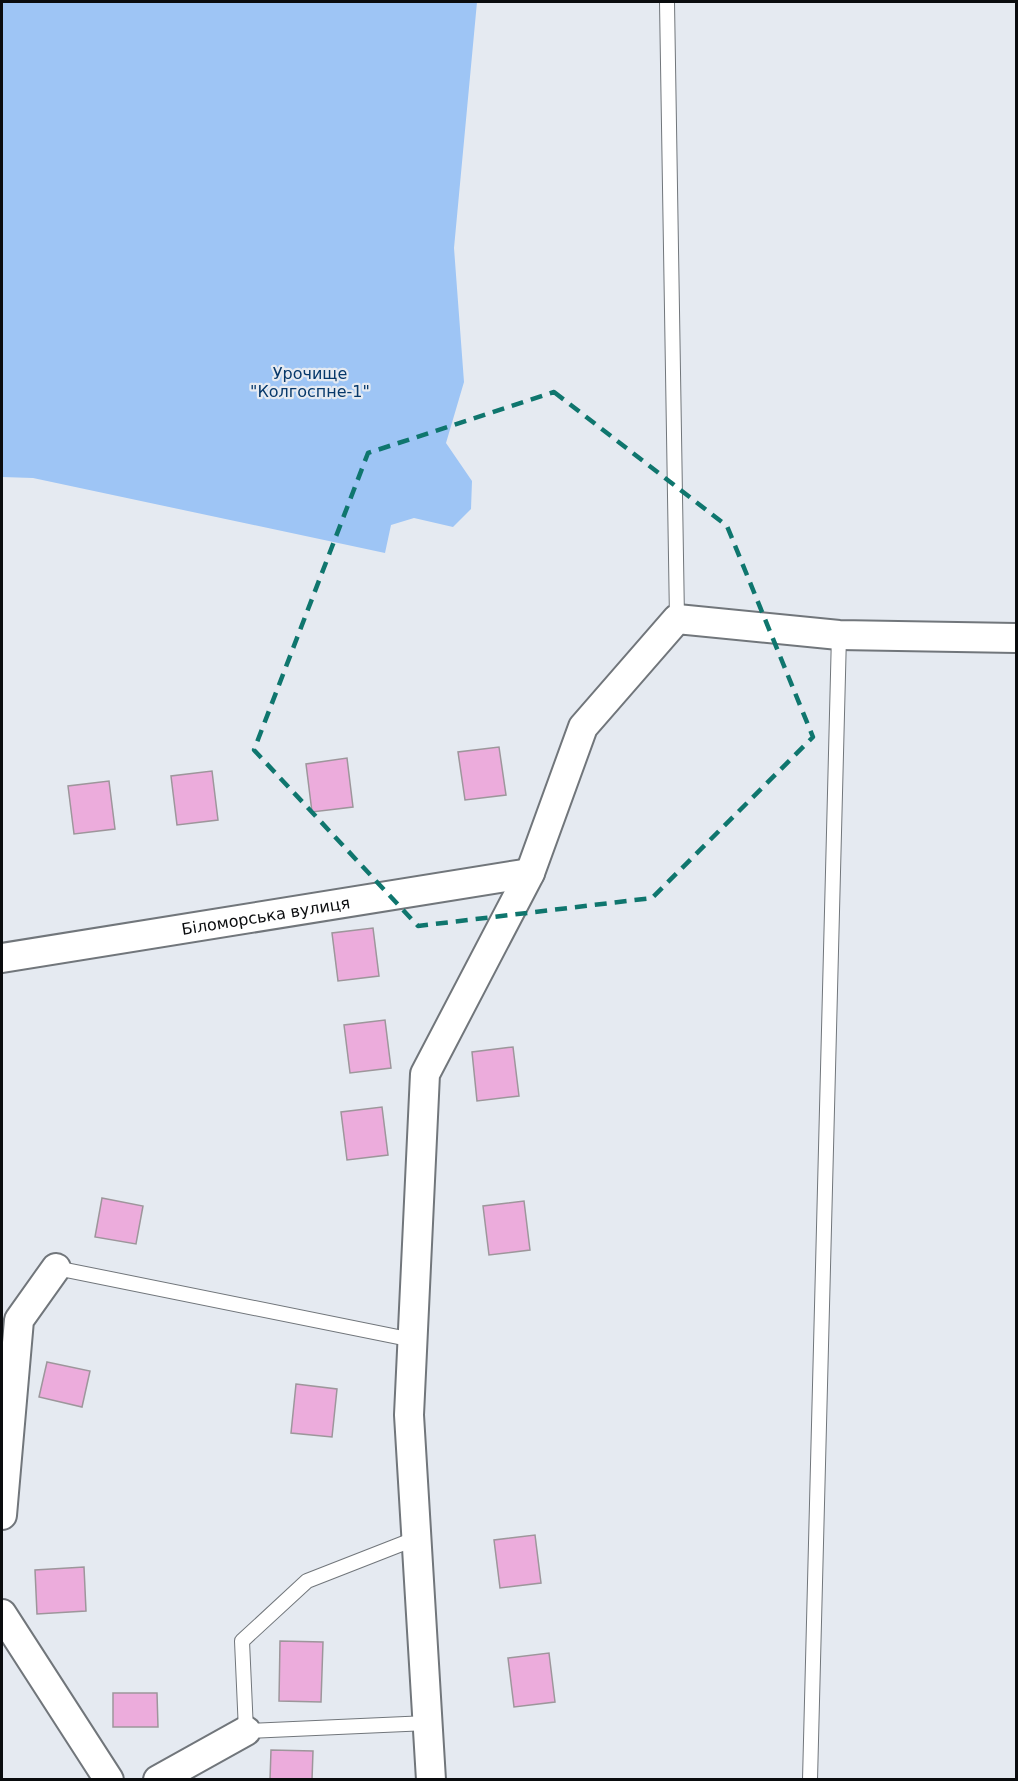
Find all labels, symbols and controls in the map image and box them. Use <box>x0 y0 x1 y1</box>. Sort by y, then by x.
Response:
park label: Урочище "Колгоспне-1" <box>250 364 370 401</box>
street label: Біломорська вулиця <box>180 893 351 938</box>

